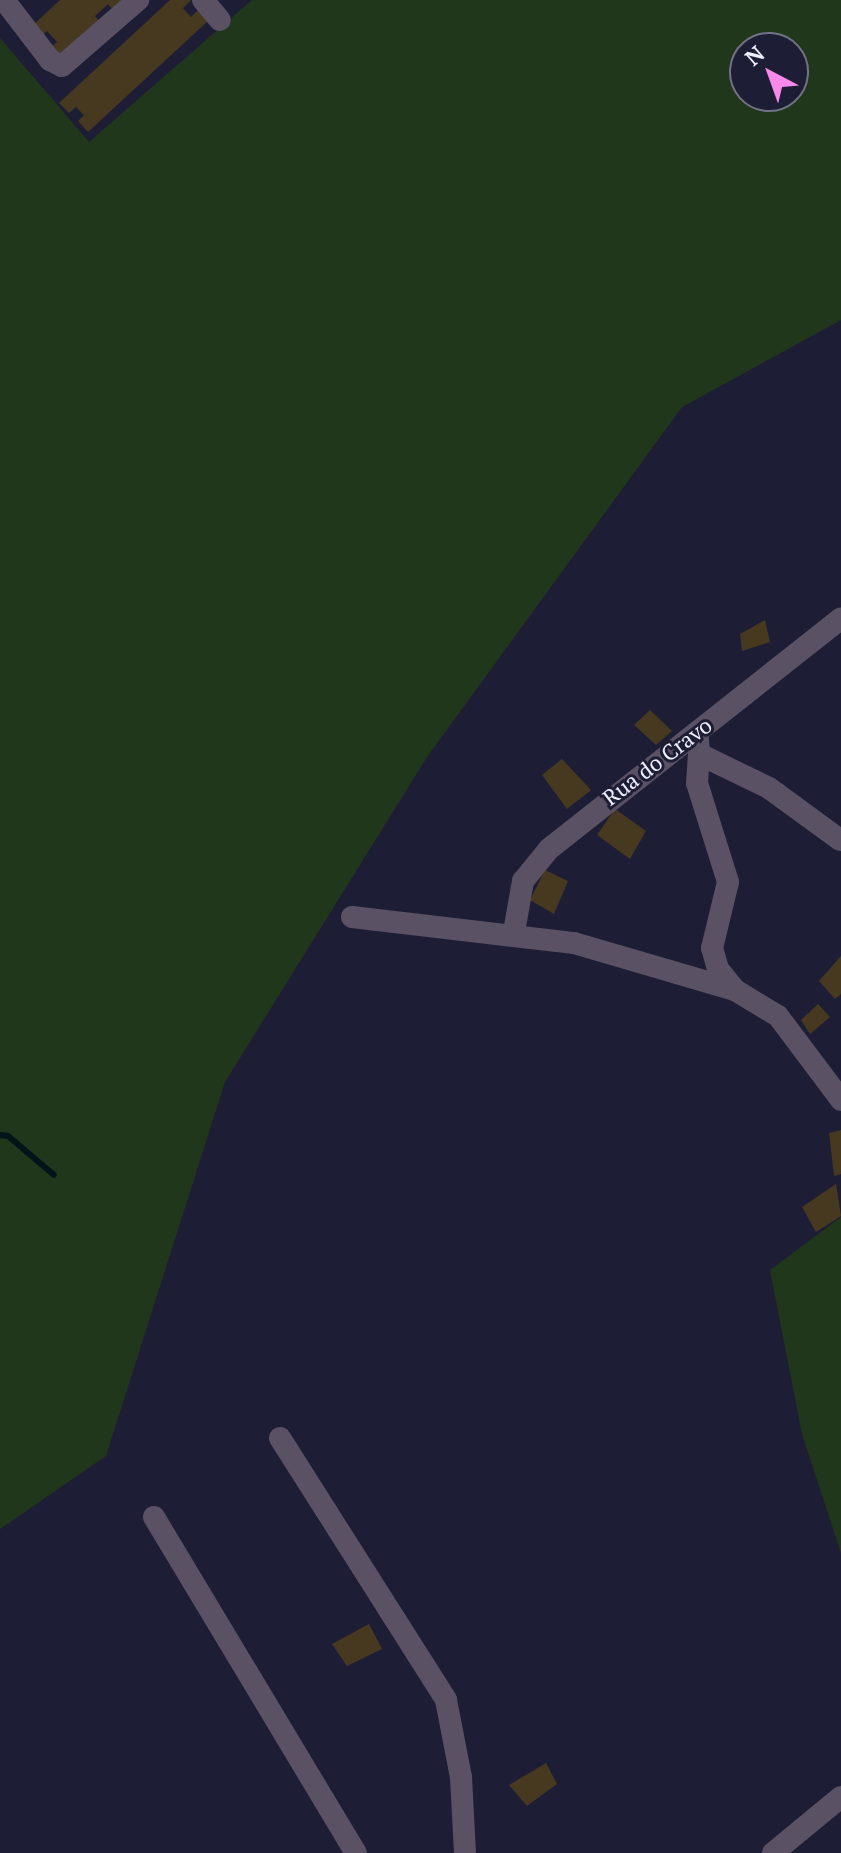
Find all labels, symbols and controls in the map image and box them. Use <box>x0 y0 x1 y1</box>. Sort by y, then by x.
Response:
north arrow <box>729 32 809 112</box>
text: N <box>738 39 770 71</box>
street label: Rua do Cravo <box>597 711 717 811</box>

